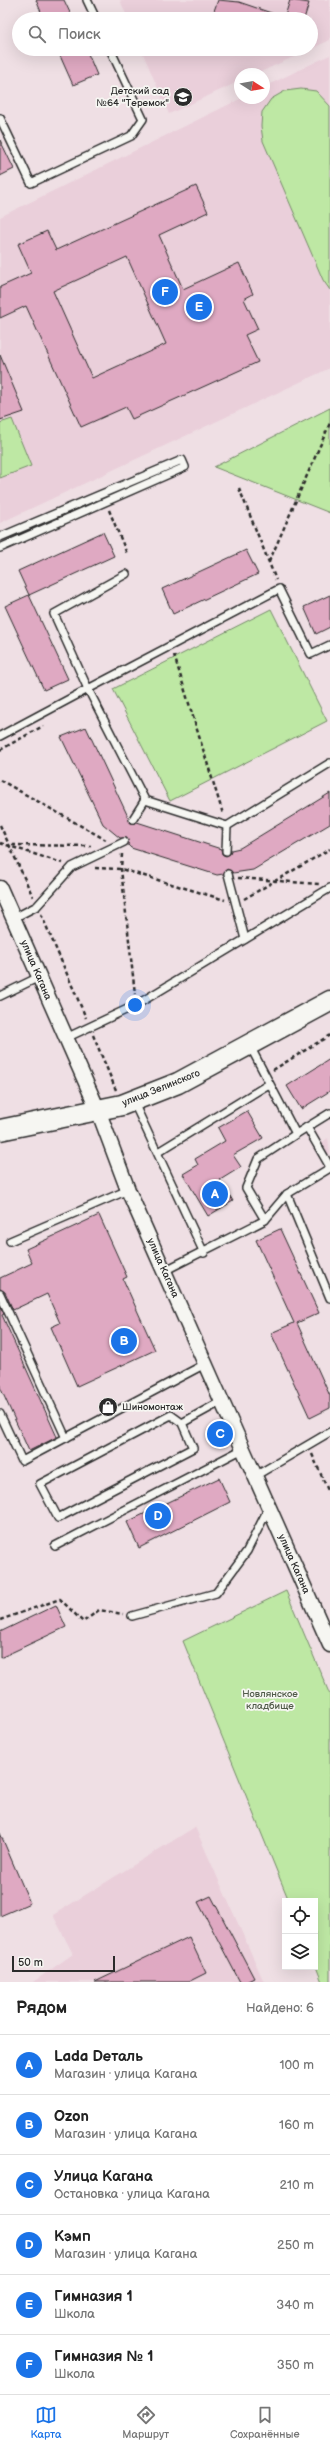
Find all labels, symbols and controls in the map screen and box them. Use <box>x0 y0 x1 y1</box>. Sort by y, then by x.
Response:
search box <box>12 12 318 56</box>
icon: search <box>26 23 48 45</box>
text: Поиск <box>58 25 101 44</box>
north arrow <box>234 68 270 104</box>
place label: Детский сад №64 "Теремок" <box>96 85 169 109</box>
school or university icon: Детский сад №64 "Теремок" <box>172 86 194 108</box>
pin: F <box>152 277 178 307</box>
pin: E <box>186 292 212 322</box>
street label: улица Кагана <box>18 938 54 1002</box>
your location <box>125 995 145 1015</box>
street label: улица Зелинского <box>120 1067 202 1109</box>
pin: A <box>202 1179 228 1209</box>
street label: улица Кагана <box>145 1236 182 1300</box>
pin: B <box>111 1326 137 1356</box>
shop icon: Шиномонтаж <box>97 1396 119 1418</box>
place label: Шиномонтаж <box>122 1401 183 1413</box>
pin: C <box>207 1419 233 1449</box>
pin: D <box>145 1501 171 1531</box>
street label: улица Кагана <box>276 1532 313 1596</box>
park label: Новлянское кладбище <box>242 1688 298 1712</box>
map controls <box>282 1898 318 1970</box>
button: locate <box>282 1898 318 1934</box>
button: layers <box>282 1934 318 1970</box>
scale bar <box>12 1954 115 1973</box>
text: 50 m <box>18 1956 43 1969</box>
text: Рядом <box>16 1998 67 2018</box>
text: Найдено: 6 <box>246 2000 314 2016</box>
text: Lada Dеталь <box>54 2047 143 2066</box>
text: A <box>25 2057 33 2073</box>
text: 100 m <box>279 2057 314 2073</box>
text: Магазин · улица Кагана <box>54 2066 197 2082</box>
text: Ozon <box>54 2107 89 2126</box>
text: B <box>24 2117 34 2133</box>
text: 160 m <box>279 2117 314 2133</box>
text: Магазин · улица Кагана <box>54 2126 197 2142</box>
text: Улица Кагана <box>54 2167 153 2186</box>
text: C <box>24 2177 34 2193</box>
text: 210 m <box>280 2177 314 2193</box>
text: Остановка · улица Кагана <box>54 2186 210 2202</box>
text: Кэмп <box>54 2227 91 2246</box>
text: D <box>24 2237 34 2253</box>
text: 250 m <box>277 2237 314 2253</box>
text: Магазин · улица Кагана <box>54 2246 197 2262</box>
text: Гимназия 1 <box>54 2287 133 2306</box>
text: E <box>25 2297 33 2313</box>
text: 340 m <box>276 2297 314 2313</box>
text: Школа <box>54 2306 95 2322</box>
text: Гимназия № 1 <box>54 2347 154 2366</box>
text: F <box>25 2357 33 2373</box>
text: 350 m <box>277 2357 314 2373</box>
text: Школа <box>54 2366 95 2382</box>
tab: Карта <box>30 2404 61 2441</box>
tab: Маршрут <box>122 2404 169 2441</box>
tab: Сохранённые <box>230 2404 300 2441</box>

